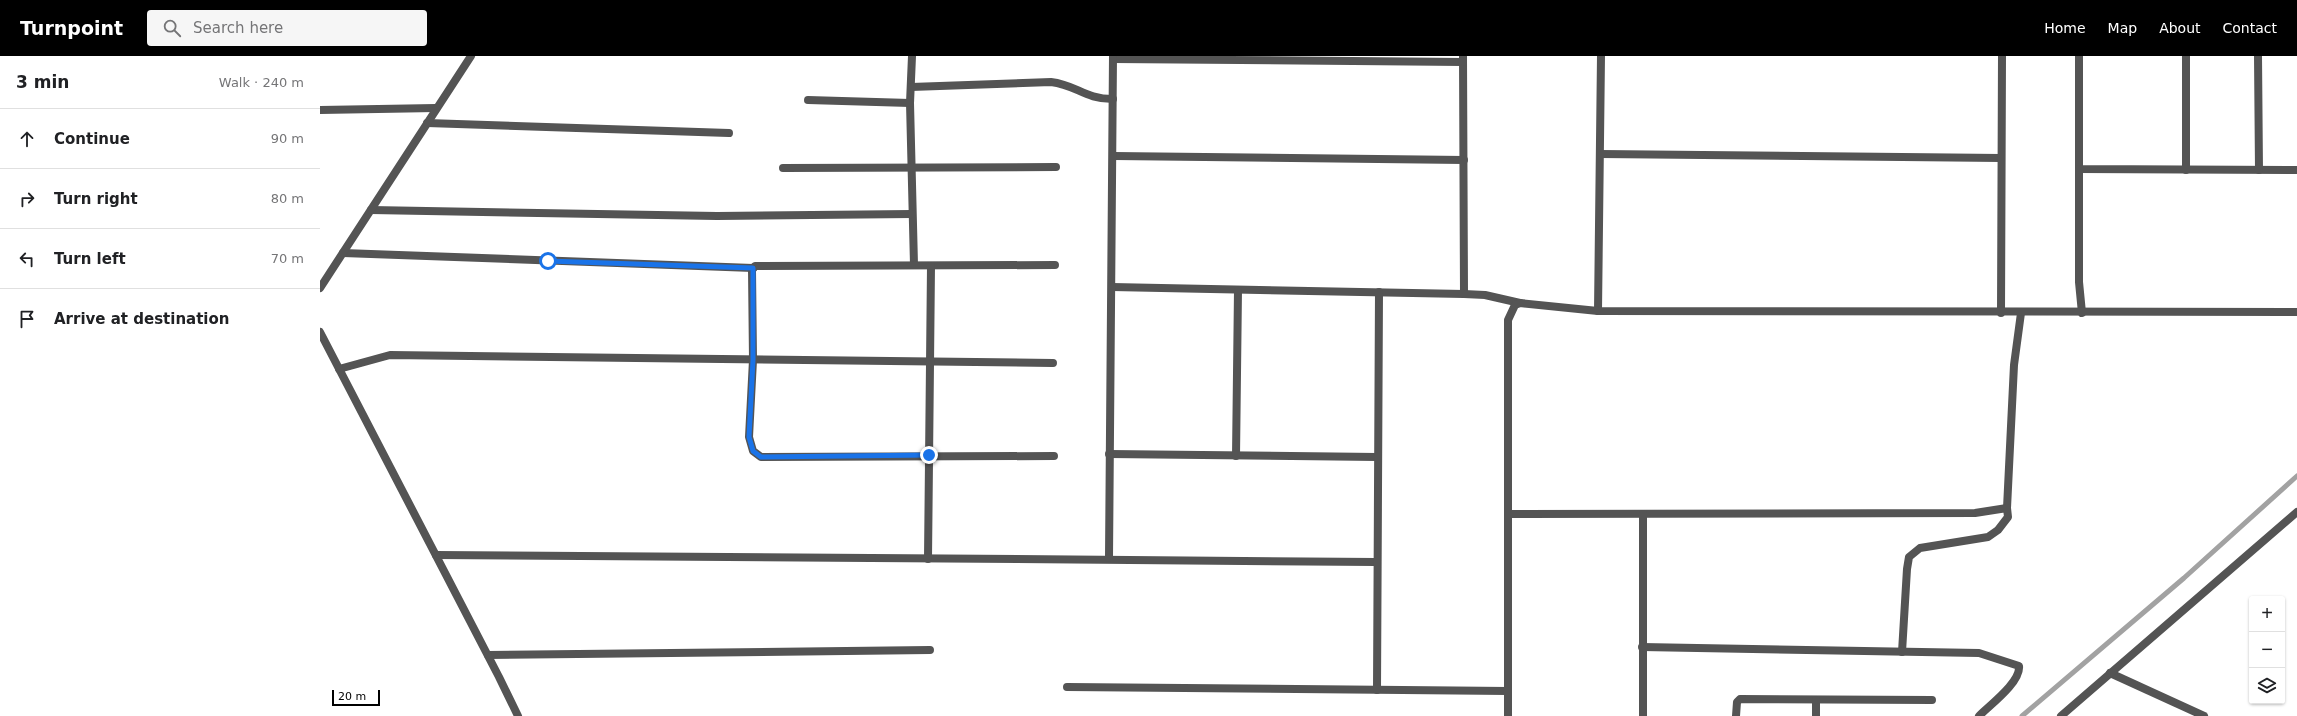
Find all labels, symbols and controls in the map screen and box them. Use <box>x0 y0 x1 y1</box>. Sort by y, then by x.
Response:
search box <box>147 10 427 46</box>
text: Turnpoint <box>20 17 123 39</box>
icon: search <box>161 17 183 39</box>
text: Search here <box>193 19 283 37</box>
text: Home <box>2044 20 2086 36</box>
text: Map <box>2108 20 2137 36</box>
text: About <box>2159 20 2201 36</box>
text: Contact <box>2223 20 2277 36</box>
text: 3 min <box>16 72 69 92</box>
text: Walk · 240 m <box>219 75 304 90</box>
icon: ahead <box>16 128 38 150</box>
text: Continue <box>54 130 130 148</box>
text: 90 m <box>271 131 304 146</box>
icon: right <box>16 188 38 210</box>
text: Turn right <box>54 190 138 208</box>
text: 80 m <box>271 191 304 206</box>
icon: left <box>16 248 38 270</box>
text: Turn left <box>54 250 126 268</box>
text: 70 m <box>271 251 304 266</box>
route start <box>539 252 557 270</box>
icon: arrive <box>16 308 38 330</box>
text: Arrive at destination <box>54 310 229 328</box>
route end <box>920 446 938 464</box>
map controls <box>2249 596 2285 704</box>
button: + <box>2249 596 2285 632</box>
button: − <box>2249 632 2285 668</box>
button: layers <box>2249 668 2285 704</box>
scale bar <box>332 688 380 707</box>
text: 20 m <box>338 690 366 703</box>

